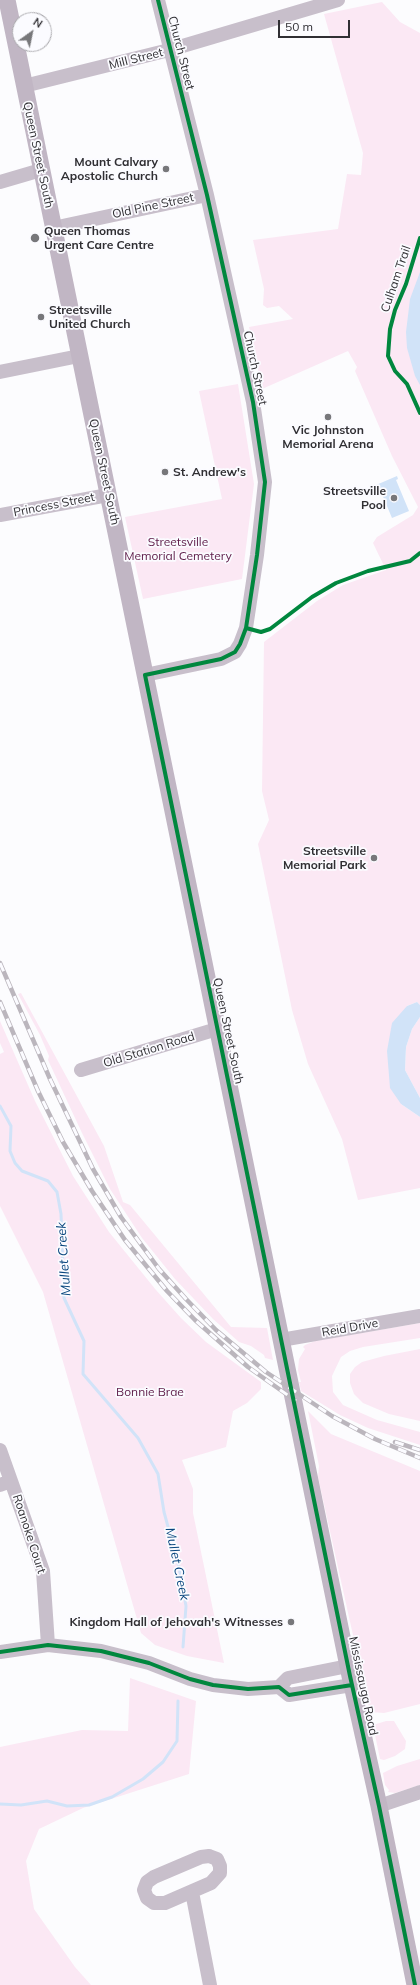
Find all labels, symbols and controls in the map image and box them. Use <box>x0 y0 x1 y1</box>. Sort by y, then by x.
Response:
north arrow <box>12 12 52 52</box>
scale bar <box>280 12 352 38</box>
text: N <box>31 15 45 31</box>
street label: Church Street <box>165 15 197 91</box>
text: 50 m <box>285 19 313 34</box>
street label: Mill Street <box>107 45 165 73</box>
street label: Queen Street South <box>20 101 56 209</box>
place label: Mount Calvary Apostolic Church <box>61 155 158 183</box>
marker: Mount Calvary Apostolic Church <box>161 164 171 174</box>
street label: Old Pine Street <box>111 190 195 222</box>
place label: Queen Thomas Urgent Care Centre <box>44 224 154 252</box>
marker: Queen Thomas Urgent Care Centre <box>29 232 41 244</box>
street label: Culham Trail <box>378 244 414 314</box>
place label: Streetsville United Church <box>49 303 131 331</box>
marker: Streetsville United Church <box>36 312 46 322</box>
street label: Church Street <box>240 329 270 407</box>
marker: Vic Johnston Memorial Arena <box>323 412 333 422</box>
street label: Queen Street South <box>86 418 122 526</box>
place label: Vic Johnston Memorial Arena <box>282 423 374 451</box>
place label: St. Andrew's <box>173 465 246 479</box>
marker: St. Andrew's <box>160 467 170 477</box>
place label: Streetsville Pool <box>323 484 386 512</box>
street label: Princess Street <box>12 490 96 520</box>
marker: Streetsville Pool <box>389 493 399 503</box>
park label: Streetsville Memorial Cemetery <box>124 535 232 563</box>
place label: Streetsville Memorial Park <box>283 844 366 872</box>
marker: Streetsville Memorial Park <box>369 853 379 863</box>
street label: Queen Street South <box>210 977 246 1085</box>
street label: Old Station Road <box>102 1029 196 1071</box>
water label: Mullet Creek <box>54 1221 74 1297</box>
street label: Reid Drive <box>321 1316 379 1340</box>
park label: Bonnie Brae <box>116 1385 184 1399</box>
street label: Roanoke Court <box>9 1493 49 1575</box>
water label: Mullet Creek <box>162 1526 192 1602</box>
place label: Kingdom Hall of Jehovah's Witnesses <box>70 1615 283 1629</box>
marker: Kingdom Hall of Jehovah's Witnesses <box>286 1617 296 1627</box>
street label: Mississauga Road <box>345 1635 381 1737</box>

